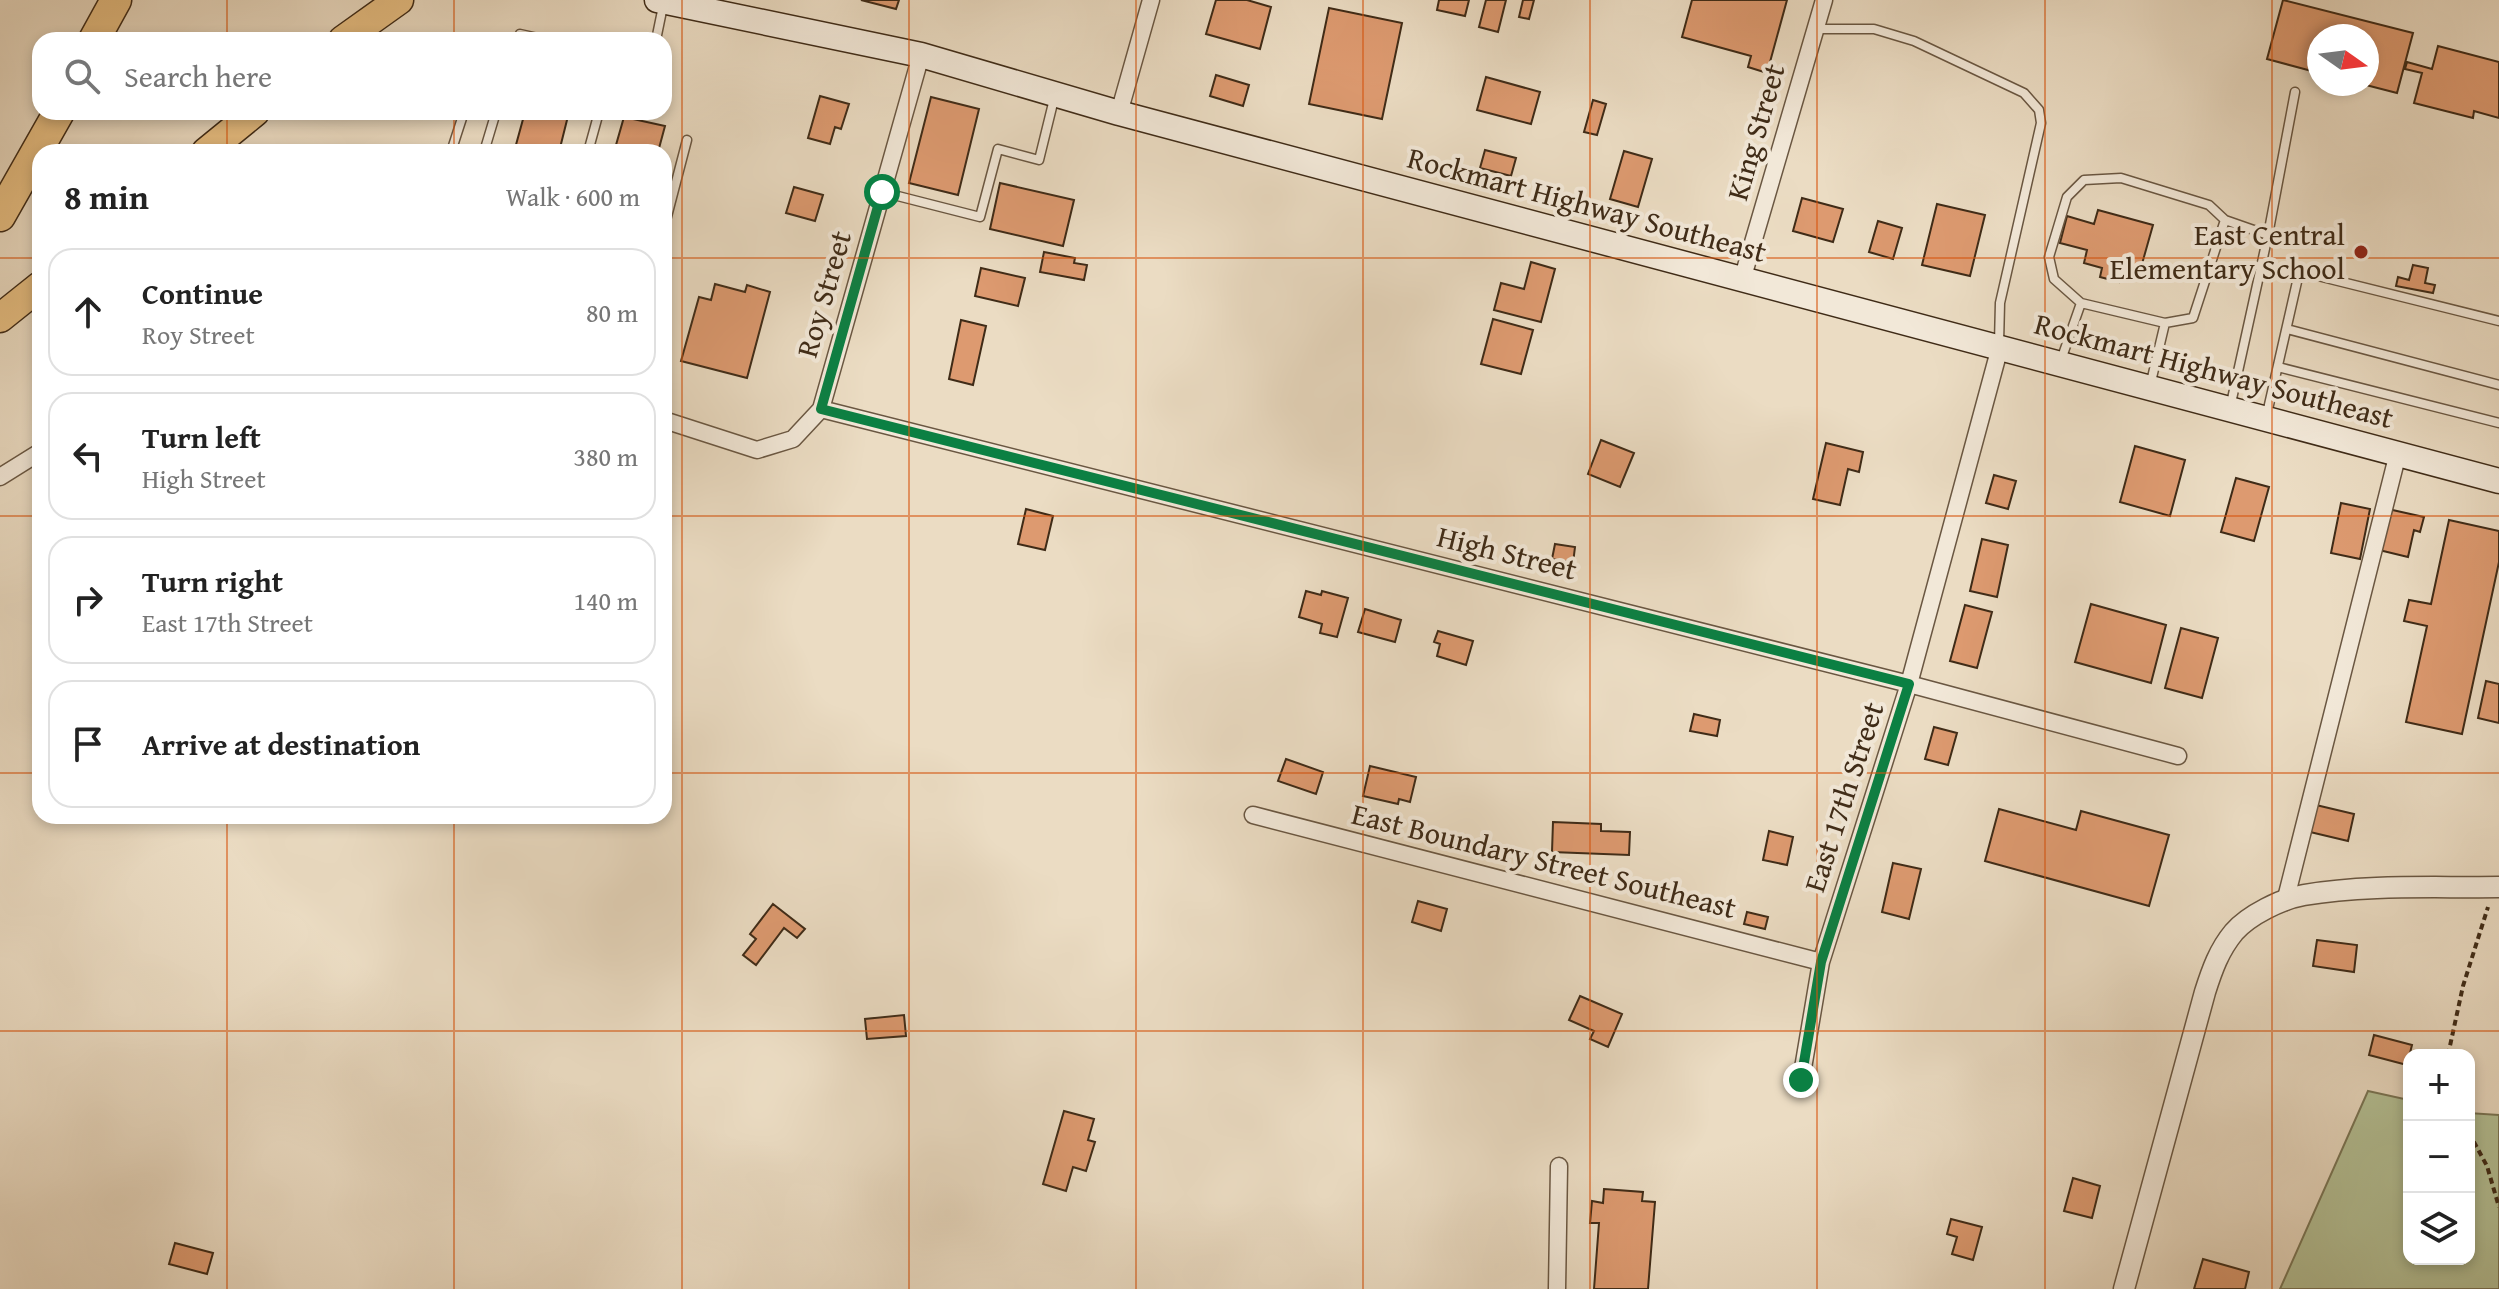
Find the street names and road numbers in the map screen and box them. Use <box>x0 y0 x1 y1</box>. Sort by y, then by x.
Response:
street label: King Street <box>1715 58 1796 205</box>
street label: Rockmart Highway Southeast <box>1403 135 1772 273</box>
street label: Roy Street <box>784 225 862 362</box>
street label: Rockmart Highway Southeast <box>2030 301 2399 439</box>
street label: High Street <box>1433 513 1582 591</box>
street label: East 17th Street <box>1792 696 1895 897</box>
street label: East Boundary Street Southeast <box>1347 791 1742 929</box>

